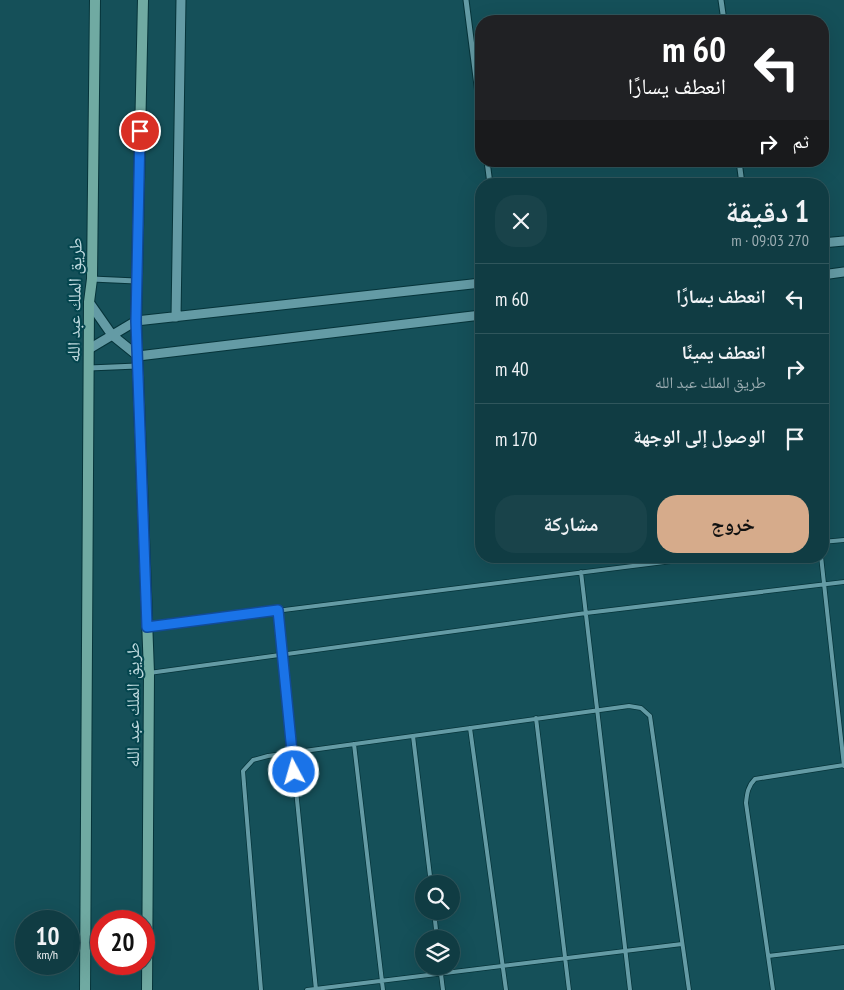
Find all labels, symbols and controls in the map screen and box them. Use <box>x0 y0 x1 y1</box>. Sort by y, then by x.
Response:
text: 60 m <box>662 26 726 72</box>
icon: left <box>744 35 809 100</box>
text: انعطف يسارًا <box>628 72 726 100</box>
pin <box>119 110 161 152</box>
icon: arrive <box>126 117 154 145</box>
text: ثم <box>792 129 809 153</box>
icon: right <box>754 130 782 158</box>
text: 1 دقيقة <box>726 191 809 230</box>
button: close <box>495 195 547 247</box>
text: 270 m · 09:03 <box>731 230 809 250</box>
street label: طريق الملك عبد الله <box>61 237 87 363</box>
text: انعطف يسارًا <box>676 284 766 308</box>
icon: left <box>781 285 809 313</box>
text: 60 m <box>495 287 529 311</box>
text: انعطف يمينًا <box>682 340 766 364</box>
icon: right <box>781 355 809 383</box>
text: 40 m <box>495 357 529 381</box>
text: طريق الملك عبد الله <box>655 372 766 392</box>
text: الوصول إلى الوجهة <box>633 424 766 448</box>
icon: arrive <box>781 425 809 453</box>
text: 170 m <box>495 427 537 451</box>
button: مشاركة <box>495 495 647 553</box>
button: خروج <box>657 495 809 553</box>
street label: طريق الملك عبد الله <box>121 642 144 768</box>
position arrow <box>267 745 319 797</box>
map controls <box>415 875 460 975</box>
button: search <box>415 875 460 920</box>
speed limit sign: 20 <box>90 910 155 975</box>
text: 10 <box>36 920 59 952</box>
button: layers <box>415 930 460 975</box>
text: km/h <box>37 947 58 962</box>

